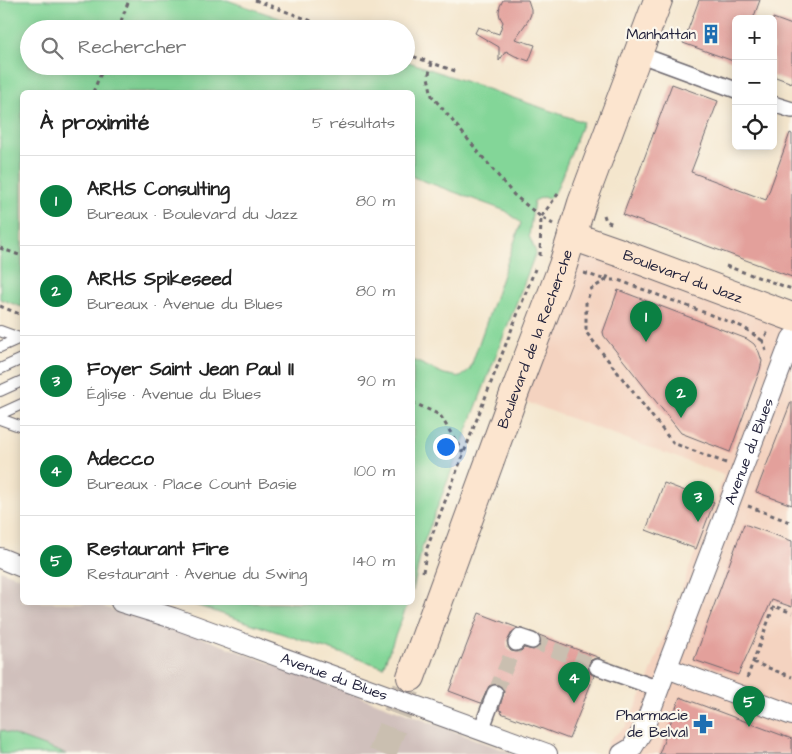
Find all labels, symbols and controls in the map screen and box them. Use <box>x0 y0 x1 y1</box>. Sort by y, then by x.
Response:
map controls <box>732 15 777 150</box>
button: + <box>732 15 777 60</box>
search box <box>20 20 415 75</box>
building icon: Manhattan <box>700 23 722 45</box>
place label: Manhattan <box>626 24 696 45</box>
icon: search <box>38 34 66 62</box>
text: Rechercher <box>78 34 186 61</box>
button: − <box>732 60 777 105</box>
button: locate <box>732 105 777 150</box>
text: À proximité <box>40 108 149 137</box>
text: 5 résultats <box>312 112 395 134</box>
text: ARHS Consulting <box>87 176 230 203</box>
text: 1 <box>55 190 57 212</box>
text: 80 m <box>356 190 395 212</box>
text: Bureaux · Boulevard du Jazz <box>87 203 298 225</box>
street label: Boulevard du Jazz <box>620 244 746 308</box>
street label: Boulevard de la Recherche <box>492 247 578 431</box>
text: ARHS Spikeseed <box>87 266 232 293</box>
text: 2 <box>51 280 61 302</box>
text: 80 m <box>356 280 395 302</box>
text: Bureaux · Avenue du Blues <box>87 293 283 315</box>
pin: 1 <box>630 301 662 342</box>
text: Foyer Saint Jean Paul II <box>87 356 294 383</box>
text: 3 <box>52 370 60 392</box>
text: 90 m <box>357 370 395 392</box>
pin: 2 <box>665 377 697 418</box>
text: Église · Avenue du Blues <box>87 383 261 405</box>
street label: Avenue du Blues <box>719 394 779 507</box>
your location <box>433 434 459 460</box>
text: Adecco <box>87 446 154 473</box>
text: 4 <box>51 460 61 482</box>
text: 100 m <box>354 460 395 482</box>
text: Bureaux · Place Count Basie <box>87 473 297 495</box>
pin: 3 <box>682 481 714 522</box>
text: Restaurant Fire <box>87 536 229 563</box>
text: 5 <box>50 550 62 572</box>
text: 140 m <box>353 550 395 572</box>
text: Restaurant · Avenue du Swing <box>87 563 307 585</box>
street label: Avenue du Blues <box>278 648 391 706</box>
pin: 4 <box>558 662 590 703</box>
pin: 5 <box>733 686 765 727</box>
place label: Pharmacie de Belval <box>616 705 688 743</box>
pharmacy icon: Pharmacie de Belval <box>692 713 714 735</box>

